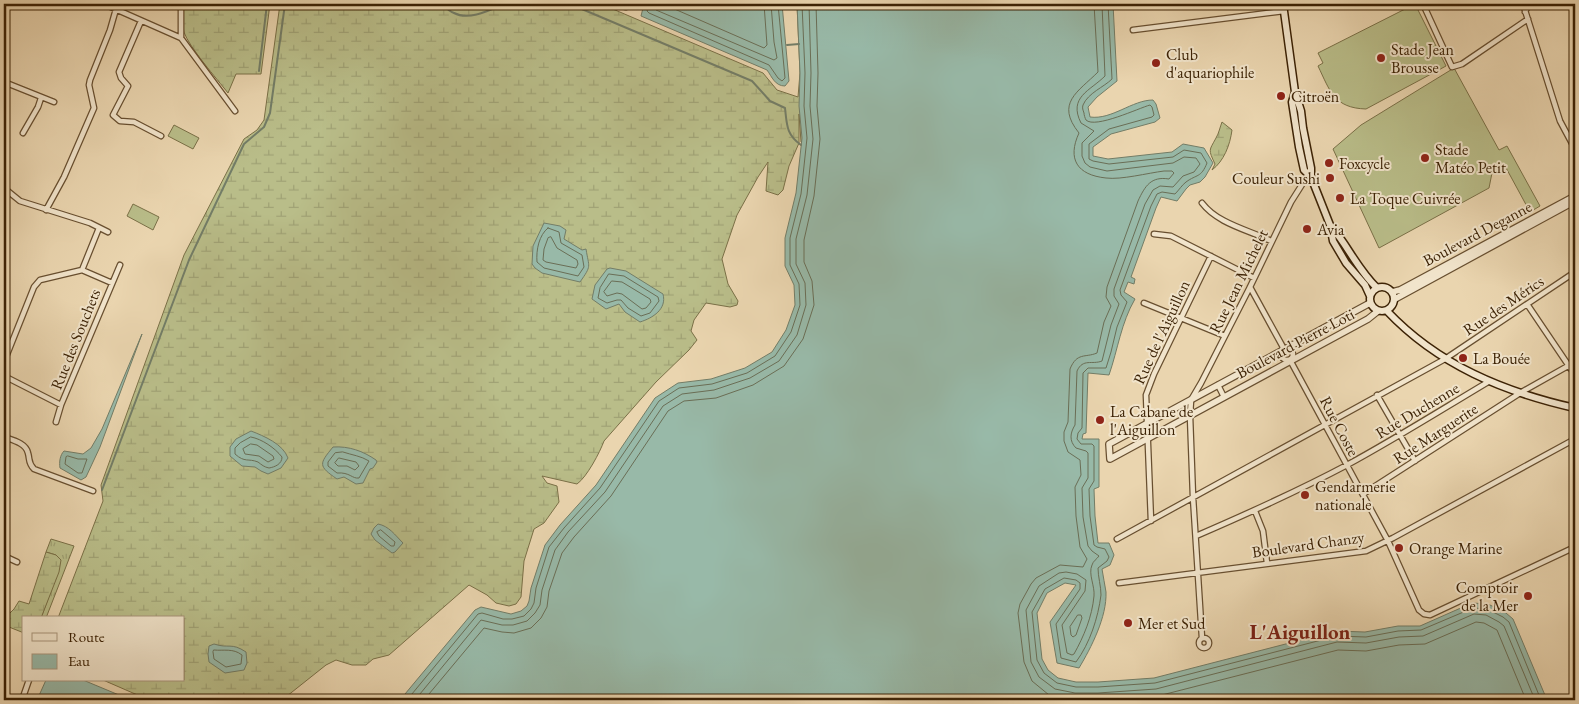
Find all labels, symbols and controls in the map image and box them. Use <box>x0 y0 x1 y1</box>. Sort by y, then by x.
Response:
place label: Stade Jean Brousse <box>1391 39 1454 78</box>
place label: Club d'aquariophile <box>1166 44 1254 83</box>
marker: Stade Jean Brousse <box>1375 52 1387 64</box>
marker: Club d'aquariophile <box>1150 57 1162 69</box>
place label: Citroën <box>1291 86 1340 107</box>
marker: Citroën <box>1275 90 1287 102</box>
place label: Stade Matéo Petit <box>1435 139 1506 178</box>
marker: Stade Matéo Petit <box>1419 152 1431 164</box>
place label: Foxcycle <box>1339 153 1390 174</box>
marker: Foxcycle <box>1323 157 1335 169</box>
place label: Couleur Sushi <box>1232 168 1320 189</box>
marker: Couleur Sushi <box>1324 172 1336 184</box>
place label: La Toque Cuivrée <box>1350 188 1461 209</box>
marker: La Toque Cuivrée <box>1334 192 1346 204</box>
street label: Boulevard Deganne <box>1419 196 1535 271</box>
place label: Avia <box>1316 219 1345 240</box>
marker: Avia <box>1301 223 1313 235</box>
street label: Rue Jean Michelet <box>1204 226 1273 337</box>
street label: Rue des Mérics <box>1459 271 1548 340</box>
street label: Rue de l'Aiguillon <box>1128 276 1195 388</box>
street label: Rue des Souchets <box>46 286 105 393</box>
street label: Boulevard Pierre Loti <box>1232 303 1358 383</box>
place label: La Bouée <box>1473 348 1530 369</box>
marker: La Bouée <box>1457 352 1469 364</box>
street label: Rue Duchenne <box>1372 377 1463 444</box>
street label: Rue Coste <box>1315 393 1364 460</box>
street label: Rue Marguerite <box>1389 398 1482 469</box>
place label: La Cabane de l'Aiguillon <box>1110 401 1193 440</box>
marker: La Cabane de l'Aiguillon <box>1094 414 1106 426</box>
place label: Gendarmerie nationale <box>1315 476 1395 515</box>
marker: Gendarmerie nationale <box>1299 489 1311 501</box>
street label: Boulevard Chanzy <box>1251 526 1367 563</box>
place label: Orange Marine <box>1409 538 1502 559</box>
marker: Orange Marine <box>1393 542 1405 554</box>
place label: Comptoir de la Mer <box>1456 577 1519 616</box>
marker: Comptoir de la Mer <box>1522 590 1534 602</box>
place label: Mer et Sud <box>1138 613 1206 634</box>
legend <box>22 616 185 682</box>
marker: Mer et Sud <box>1122 617 1134 629</box>
district label: L'Aiguillon <box>1250 618 1351 645</box>
text: Route <box>68 627 105 646</box>
text: Eau <box>68 651 90 670</box>

